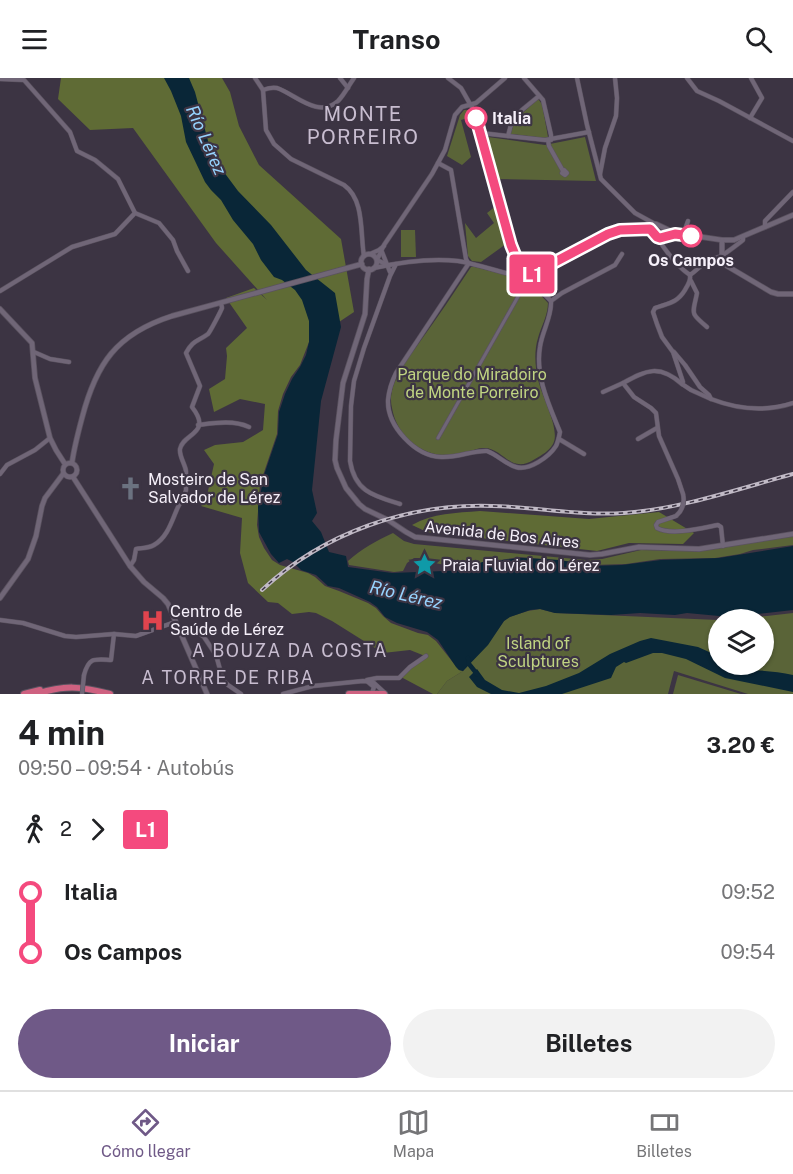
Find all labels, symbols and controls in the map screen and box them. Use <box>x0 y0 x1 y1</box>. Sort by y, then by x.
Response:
icon: menu <box>18 23 51 56</box>
text: Transo <box>353 23 440 55</box>
icon: search <box>742 23 775 56</box>
water label: Río Lérez <box>182 102 231 179</box>
district label: MONTE PORREIRO <box>307 102 419 149</box>
marker: Italia <box>465 107 487 129</box>
place label: Italia <box>492 109 531 128</box>
marker: Os Campos <box>680 225 702 247</box>
place label: Os Campos <box>648 251 734 270</box>
line badge: L1 <box>505 254 559 294</box>
text: L1 <box>521 262 543 287</box>
park label: Parque do Miradoiro de Monte Porreiro <box>397 365 547 402</box>
place label: Mosteiro de San Salvador de Lérez <box>148 470 281 507</box>
church icon: Mosteiro de San Salvador de Lérez <box>117 475 143 501</box>
street label: Avenida de Bos Aires <box>424 517 580 552</box>
place icon: Praia Fluvial do Lérez <box>411 552 437 578</box>
place label: Praia Fluvial do Lérez <box>442 556 600 575</box>
water label: Río Lérez <box>368 576 445 613</box>
place label: Centro de Saúde de Lérez <box>170 602 284 639</box>
hospital icon: Centro de Saúde de Lérez <box>139 607 165 633</box>
map controls <box>708 609 774 675</box>
button: layers <box>708 609 774 675</box>
park label: Island of Sculptures <box>497 634 579 671</box>
district label: A BOUZA DA COSTA <box>192 640 388 661</box>
district label: A TORRE DE RIBA <box>141 667 315 688</box>
text: 4 min <box>18 714 105 752</box>
text: 3.20 € <box>707 732 775 758</box>
text: 09:50 – 09:54 · Autobús <box>18 756 234 780</box>
icon: walk <box>18 813 51 846</box>
icon: forward <box>81 813 114 846</box>
text: 2 <box>60 817 72 841</box>
text: L1 <box>135 817 156 842</box>
text: Italia <box>64 879 118 905</box>
text: 09:52 <box>721 880 775 904</box>
text: Os Campos <box>64 939 182 965</box>
text: 09:54 <box>721 940 775 964</box>
button: Iniciar <box>18 1009 391 1078</box>
button: Billetes <box>403 1009 775 1078</box>
tab: Cómo llegar <box>101 1106 191 1161</box>
tab: Mapa <box>393 1106 434 1161</box>
tab: Billetes <box>636 1106 692 1161</box>

